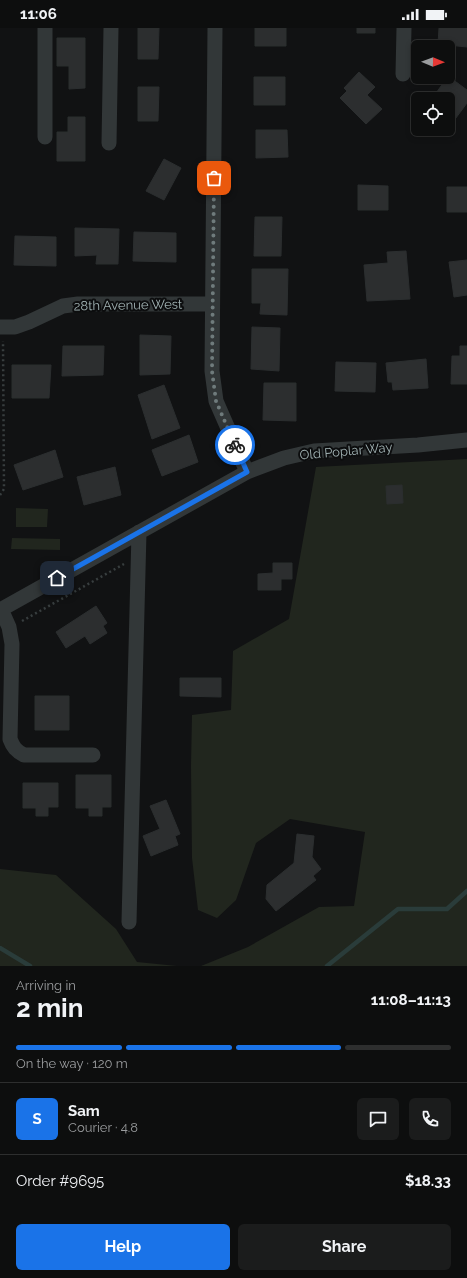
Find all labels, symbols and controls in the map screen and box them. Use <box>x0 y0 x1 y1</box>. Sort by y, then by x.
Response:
text: 11:06 <box>20 5 57 23</box>
north arrow <box>411 40 455 84</box>
map controls <box>411 40 455 136</box>
button: locate <box>411 92 455 136</box>
pin <box>197 161 231 195</box>
icon: bag <box>203 167 225 189</box>
street label: 28th Avenue West <box>73 297 183 313</box>
courier <box>215 425 255 465</box>
icon: bike <box>224 434 246 456</box>
street label: Old Poplar Way <box>299 439 393 463</box>
pin <box>40 561 74 595</box>
icon: home <box>46 567 68 589</box>
text: Arriving in <box>16 978 76 993</box>
text: 11:08–11:13 <box>371 991 451 1009</box>
text: 2 min <box>16 993 83 1023</box>
text: On the way · 120 m <box>16 1056 128 1071</box>
button: chat <box>357 1098 399 1140</box>
button: phone <box>409 1098 451 1140</box>
text: Sam <box>68 1102 100 1120</box>
text: S <box>32 1110 42 1128</box>
text: Courier · 4.8 <box>68 1120 138 1135</box>
text: Order #9695 <box>16 1172 104 1190</box>
text: $18.33 <box>405 1172 451 1190</box>
button: Help <box>16 1224 230 1270</box>
button: Share <box>238 1224 451 1270</box>

